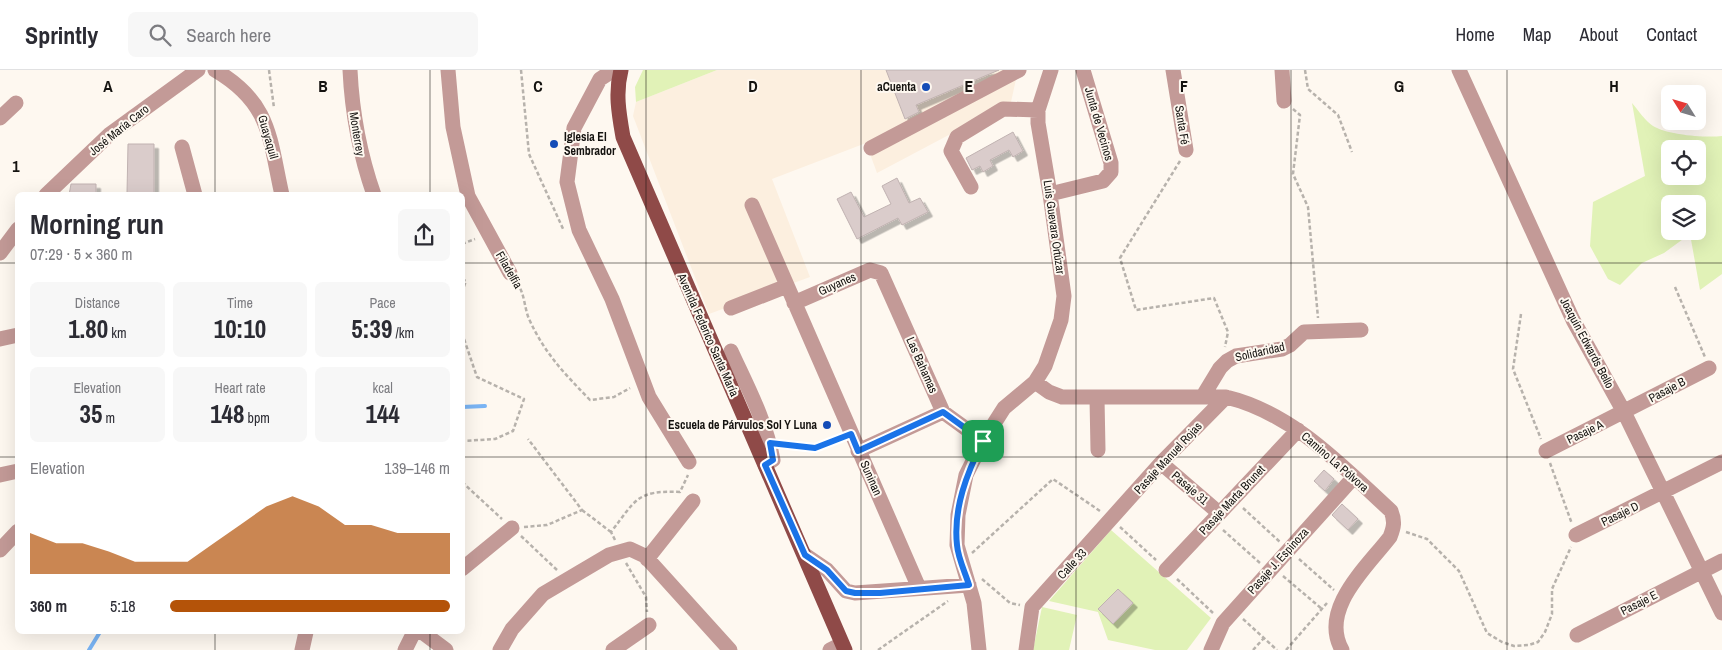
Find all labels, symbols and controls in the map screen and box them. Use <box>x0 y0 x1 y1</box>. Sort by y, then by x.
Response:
search box <box>128 12 478 57</box>
text: Sprintly <box>25 19 98 51</box>
icon: search <box>146 21 174 49</box>
text: Search here <box>186 22 271 48</box>
text: Home <box>1455 22 1495 47</box>
text: Map <box>1523 22 1552 47</box>
text: About <box>1580 22 1618 47</box>
text: Contact <box>1646 22 1697 47</box>
text: A <box>103 75 113 97</box>
text: B <box>318 75 328 97</box>
text: C <box>533 75 543 97</box>
text: D <box>748 75 758 97</box>
text: E <box>965 75 974 97</box>
text: F <box>1180 75 1188 97</box>
text: G <box>1394 75 1404 97</box>
text: H <box>1609 75 1619 97</box>
place label: aCuenta <box>877 79 917 95</box>
marker: aCuenta <box>920 81 932 93</box>
street label: Junta de Vecinos <box>1081 85 1117 163</box>
north arrow <box>1661 85 1706 130</box>
map controls <box>1661 85 1706 240</box>
street label: José María Caro <box>86 101 152 159</box>
street label: Santa Fé <box>1171 104 1193 146</box>
street label: Monterrey <box>346 111 368 157</box>
street label: Guayaquil <box>254 113 282 161</box>
place label: Iglesia El Sembrador <box>564 129 616 159</box>
marker: Iglesia El Sembrador <box>548 138 560 150</box>
button: locate <box>1661 140 1706 185</box>
text: 1 <box>12 155 20 177</box>
street label: Luis Guevara Ortúzar <box>1039 179 1069 276</box>
button: layers <box>1661 195 1706 240</box>
text: Morning run <box>30 205 164 243</box>
button: share <box>398 209 450 261</box>
text: 07:29 · 5 × 360 m <box>30 243 133 265</box>
street label: Filadelfia <box>492 248 526 292</box>
street label: Guyanes <box>816 269 858 299</box>
street label: Avenida Federico Santa María <box>673 270 743 400</box>
text: Distance <box>75 294 120 312</box>
text: Time <box>227 294 253 312</box>
text: Pace <box>370 294 396 312</box>
street label: Joaquín Edwards Bello <box>1556 295 1618 391</box>
text: 1.80 <box>68 312 108 346</box>
text: 10:10 <box>214 312 266 346</box>
text: 5:39 <box>351 312 392 346</box>
text: km <box>108 324 127 342</box>
text: /km <box>392 324 414 342</box>
street label: Las Bahamas <box>902 334 942 396</box>
street label: Solidaridad <box>1234 339 1286 365</box>
street label: Pasaje B <box>1646 373 1689 406</box>
text: Elevation <box>73 379 121 397</box>
text: Heart rate <box>214 379 266 397</box>
text: kcal <box>372 379 393 397</box>
text: 35 <box>80 397 102 431</box>
text: 148 <box>210 397 244 431</box>
text: 144 <box>366 397 400 431</box>
text: m <box>102 409 115 427</box>
text: bpm <box>244 409 270 427</box>
street label: Pasaje A <box>1564 416 1606 448</box>
place label: Escuela de Párvulos Sol Y Luna <box>668 417 818 433</box>
street label: Pasaje Manuel Rojas <box>1130 418 1206 497</box>
marker: Escuela de Párvulos Sol Y Luna <box>821 419 833 431</box>
pin <box>962 420 1004 462</box>
icon: arrive <box>969 427 997 455</box>
street label: Camino La Pólvora <box>1298 428 1372 496</box>
text: Elevation <box>30 457 85 479</box>
text: 139–146 m <box>384 457 450 479</box>
street label: Suninan <box>856 458 886 498</box>
street label: Pasaje Marta Brunet <box>1196 462 1269 538</box>
street label: Pasaje 31 <box>1168 468 1212 509</box>
street label: Pasaje D <box>1599 498 1641 530</box>
street label: Pasaje J. Espinoza <box>1244 524 1312 598</box>
street label: Calle 33 <box>1054 545 1090 583</box>
street label: Pasaje E <box>1618 587 1660 619</box>
text: 360 m <box>30 595 67 617</box>
text: 5:18 <box>110 595 136 617</box>

